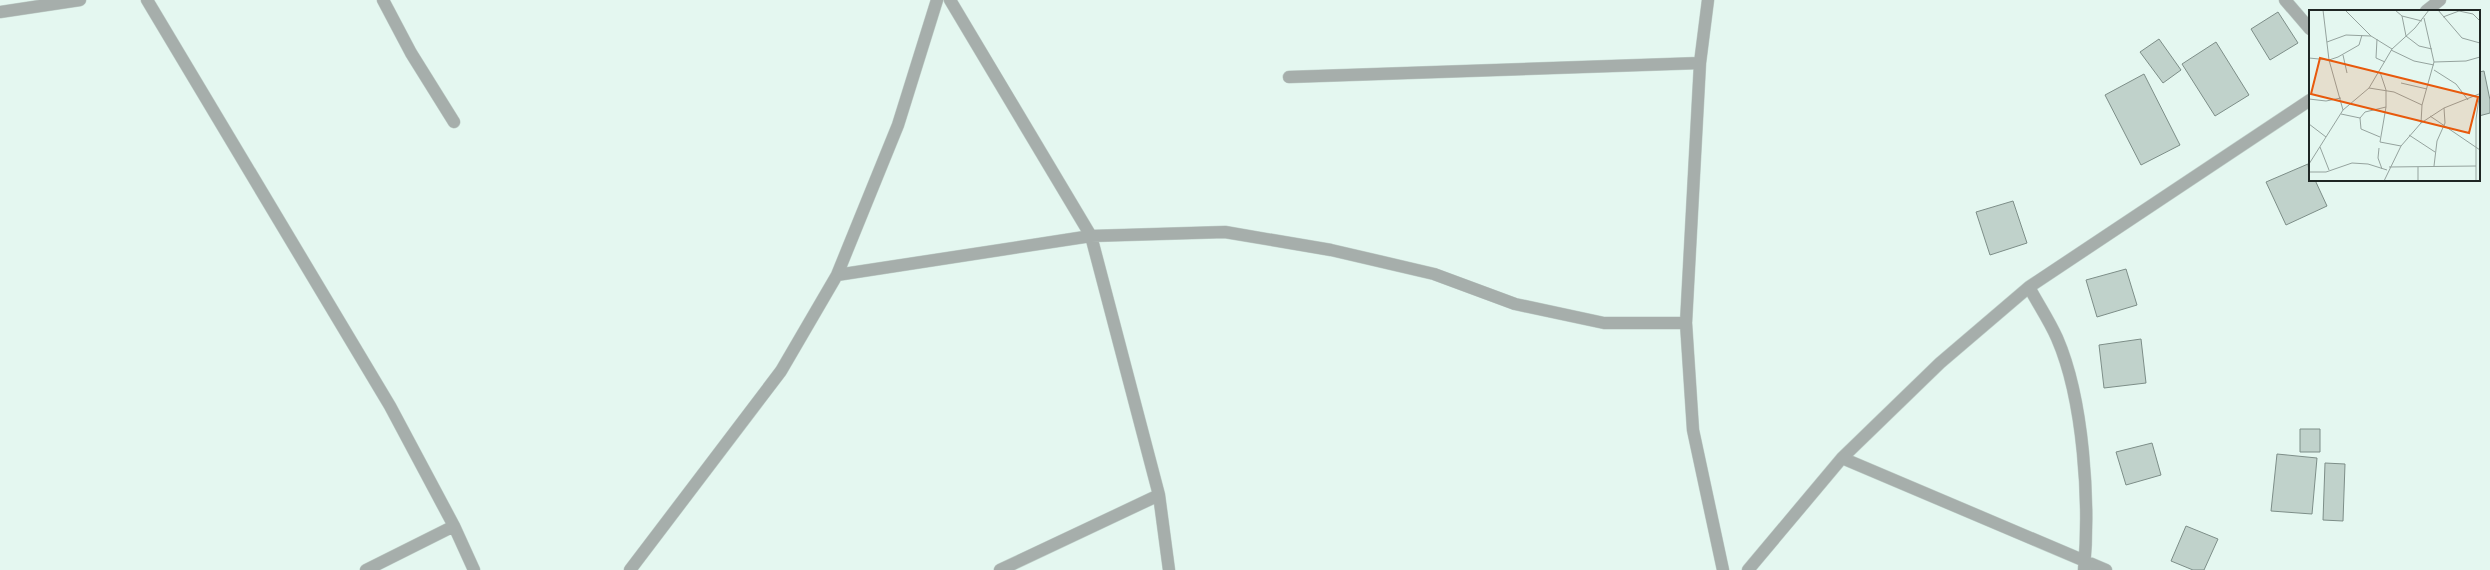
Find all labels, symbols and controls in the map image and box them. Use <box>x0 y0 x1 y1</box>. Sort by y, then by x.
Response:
inset map <box>2309 10 2480 181</box>

